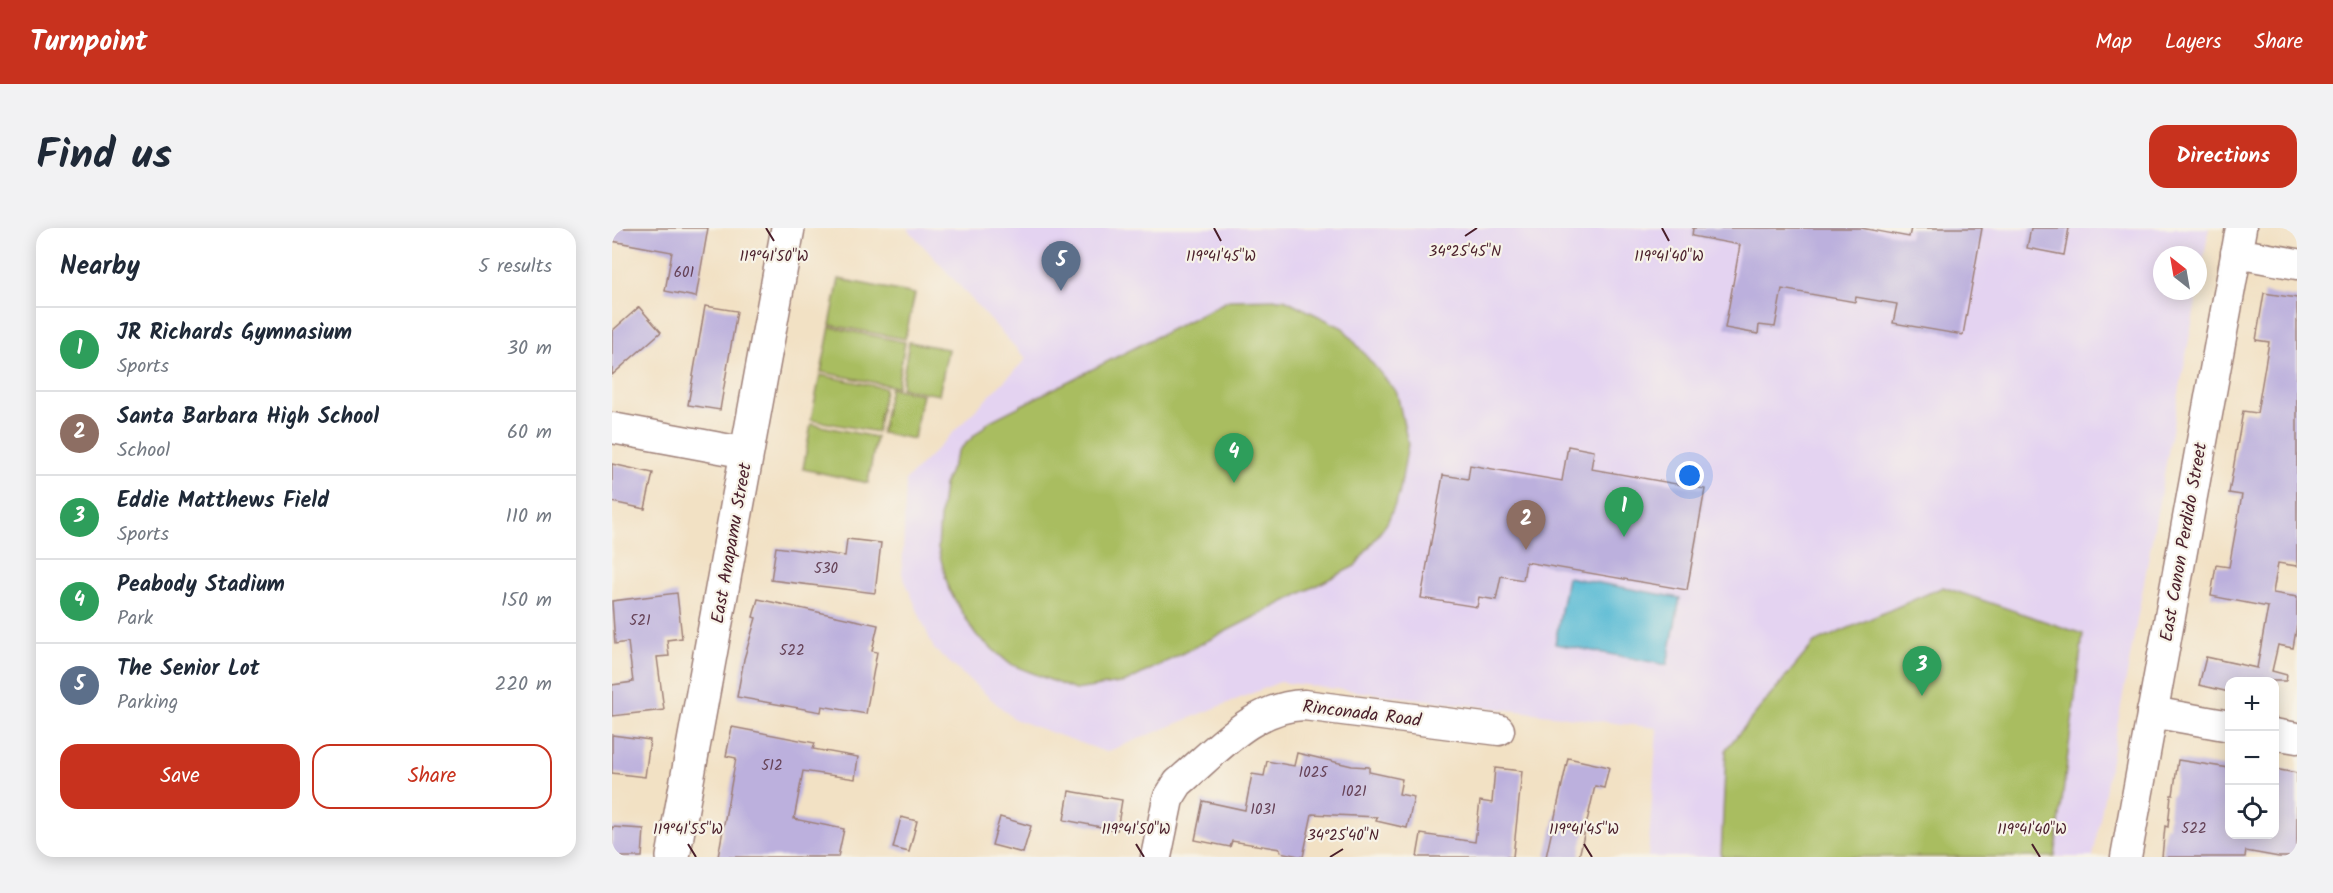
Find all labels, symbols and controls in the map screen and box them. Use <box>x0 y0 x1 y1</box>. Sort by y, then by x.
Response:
text: Turnpoint <box>30 20 148 65</box>
text: Map <box>2095 26 2132 59</box>
text: Layers <box>2165 26 2221 59</box>
text: Share <box>2254 26 2303 59</box>
text: Find us <box>36 123 172 190</box>
button: Directions <box>2149 125 2297 188</box>
text: 34°25'45"N <box>1429 240 1501 264</box>
pin: 5 <box>1042 242 1080 291</box>
text: 119°41'50"W <box>739 245 809 269</box>
text: 119°41'45"W <box>1186 245 1256 269</box>
text: 119°41'40"W <box>1634 245 1704 269</box>
text: Nearby <box>60 246 140 288</box>
north arrow <box>2153 246 2207 300</box>
text: 5 results <box>478 251 552 283</box>
house number: 601 <box>674 261 695 285</box>
text: JR Richards Gymnasium <box>117 316 352 351</box>
text: 1 <box>76 333 83 365</box>
text: 30 m <box>507 333 552 365</box>
text: Sports <box>117 351 169 383</box>
text: Santa Barbara High School <box>117 400 379 435</box>
text: 2 <box>74 417 85 449</box>
text: 60 m <box>507 417 552 449</box>
pin: 4 <box>1214 434 1254 483</box>
text: School <box>117 435 170 467</box>
street label: East Canon Perdido Street <box>2153 439 2216 644</box>
street label: East Anapamu Street <box>704 460 761 626</box>
your location <box>1675 461 1704 490</box>
text: Eddie Matthews Field <box>117 484 329 519</box>
pin: 1 <box>1604 488 1644 537</box>
pin: 2 <box>1506 500 1546 550</box>
text: 3 <box>74 501 85 533</box>
text: 110 m <box>506 501 552 533</box>
text: Sports <box>117 519 169 551</box>
house number: 530 <box>814 557 839 581</box>
text: Peabody Stadium <box>117 568 285 603</box>
text: 4 <box>74 585 85 617</box>
text: 150 m <box>501 585 552 617</box>
text: Park <box>117 603 153 635</box>
house number: 521 <box>629 609 651 633</box>
house number: 522 <box>779 639 805 663</box>
pin: 3 <box>1902 646 1942 696</box>
text: The Senior Lot <box>117 652 260 687</box>
text: 5 <box>74 669 85 701</box>
text: 220 m <box>495 669 552 701</box>
map controls <box>2225 677 2279 839</box>
button: + <box>2225 677 2279 731</box>
text: Parking <box>117 687 178 719</box>
street label: Rinconada Road <box>1301 693 1424 736</box>
button: − <box>2225 731 2279 785</box>
button: Save <box>60 744 300 809</box>
button: Share <box>312 744 552 809</box>
house number: 512 <box>761 754 783 778</box>
house number: 1025 <box>1299 761 1328 785</box>
house number: 1021 <box>1341 780 1367 804</box>
button: locate <box>2225 785 2279 839</box>
house number: 1031 <box>1250 798 1276 822</box>
house number: 522 <box>2181 817 2207 841</box>
text: 119°41'55"W <box>653 818 723 842</box>
text: 119°41'50"W <box>1101 818 1171 842</box>
text: 119°41'45"W <box>1549 818 1619 842</box>
text: 119°41'40"W <box>1997 818 2067 842</box>
text: 34°25'40"N <box>1307 824 1379 848</box>

